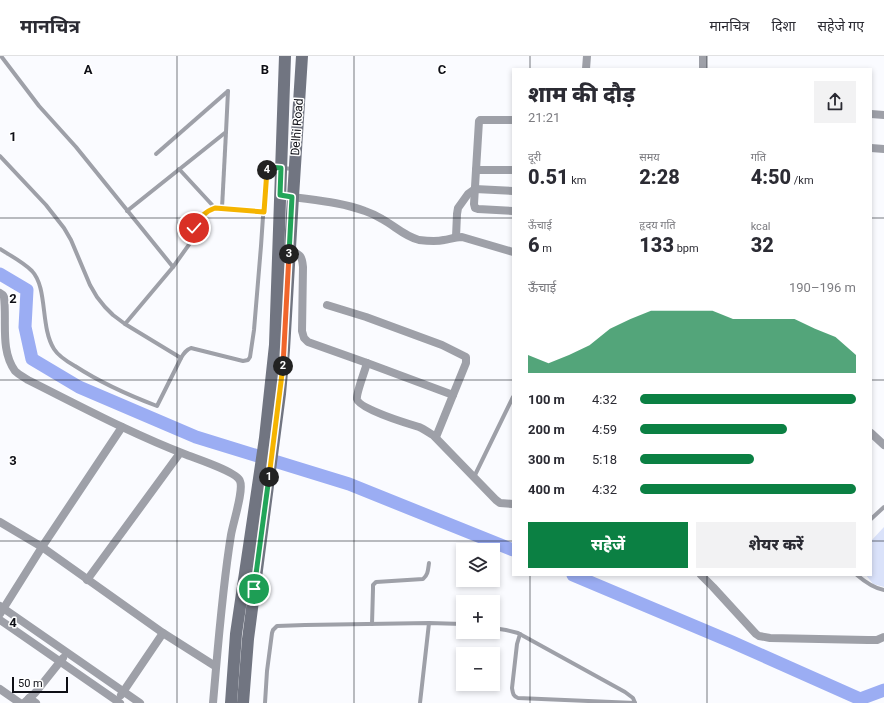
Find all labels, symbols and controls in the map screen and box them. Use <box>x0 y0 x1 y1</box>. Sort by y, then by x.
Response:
text: मानचित्र <box>20 15 80 38</box>
text: मानचित्र <box>709 18 749 34</box>
text: दिशा <box>771 18 796 34</box>
text: सहेजे गए <box>818 18 864 34</box>
text: A <box>84 62 93 77</box>
text: B <box>261 62 269 77</box>
text: C <box>438 62 447 77</box>
button: share <box>814 81 856 123</box>
text: शाम की दौड़ <box>528 82 635 107</box>
street label: Delhi Road <box>288 98 306 156</box>
text: 21:21 <box>528 110 560 125</box>
text: 1 <box>9 129 17 144</box>
text: दूरी <box>528 151 541 164</box>
text: समय <box>639 151 660 164</box>
text: गति <box>751 151 766 164</box>
pin: 4 <box>257 160 277 180</box>
text: 4 <box>264 163 270 176</box>
text: 0.51 <box>528 165 569 189</box>
text: 2:28 <box>639 165 680 189</box>
text: 4:50 <box>751 165 791 189</box>
text: km <box>569 174 586 187</box>
text: /km <box>791 174 814 187</box>
pin <box>177 211 211 245</box>
icon: check <box>183 217 205 239</box>
text: ऊँचाई <box>528 219 552 232</box>
text: हृदय गति <box>639 219 676 232</box>
text: kcal <box>751 220 771 233</box>
text: 6 <box>528 233 540 257</box>
text: 133 <box>639 233 674 257</box>
text: 32 <box>751 233 774 257</box>
text: m <box>540 242 552 255</box>
text: bpm <box>674 242 699 255</box>
pin: 3 <box>279 244 299 264</box>
text: 3 <box>286 247 292 260</box>
text: ऊँचाई <box>528 280 556 295</box>
text: 190–196 m <box>789 280 856 295</box>
text: 2 <box>9 291 17 306</box>
pin: 2 <box>273 356 293 376</box>
text: 2 <box>280 359 286 372</box>
text: 100 m <box>528 392 565 407</box>
text: 4:32 <box>592 392 617 407</box>
text: 200 m <box>528 422 565 437</box>
text: 4:59 <box>592 422 617 437</box>
text: 300 m <box>528 452 565 467</box>
text: 5:18 <box>592 452 617 467</box>
text: 3 <box>9 453 17 468</box>
pin: 1 <box>259 467 279 487</box>
text: 1 <box>266 470 272 483</box>
text: 400 m <box>528 482 565 497</box>
text: 4:32 <box>592 482 617 497</box>
button: सहेजें <box>528 522 688 568</box>
button: शेयर करें <box>696 522 856 568</box>
map controls <box>456 543 500 691</box>
button: layers <box>456 543 500 587</box>
pin <box>237 572 271 606</box>
icon: arrive <box>243 578 265 600</box>
button: + <box>456 595 500 639</box>
text: 4 <box>9 615 17 630</box>
button: − <box>456 647 500 691</box>
scale bar <box>12 675 68 694</box>
text: 50 m <box>18 677 43 690</box>

